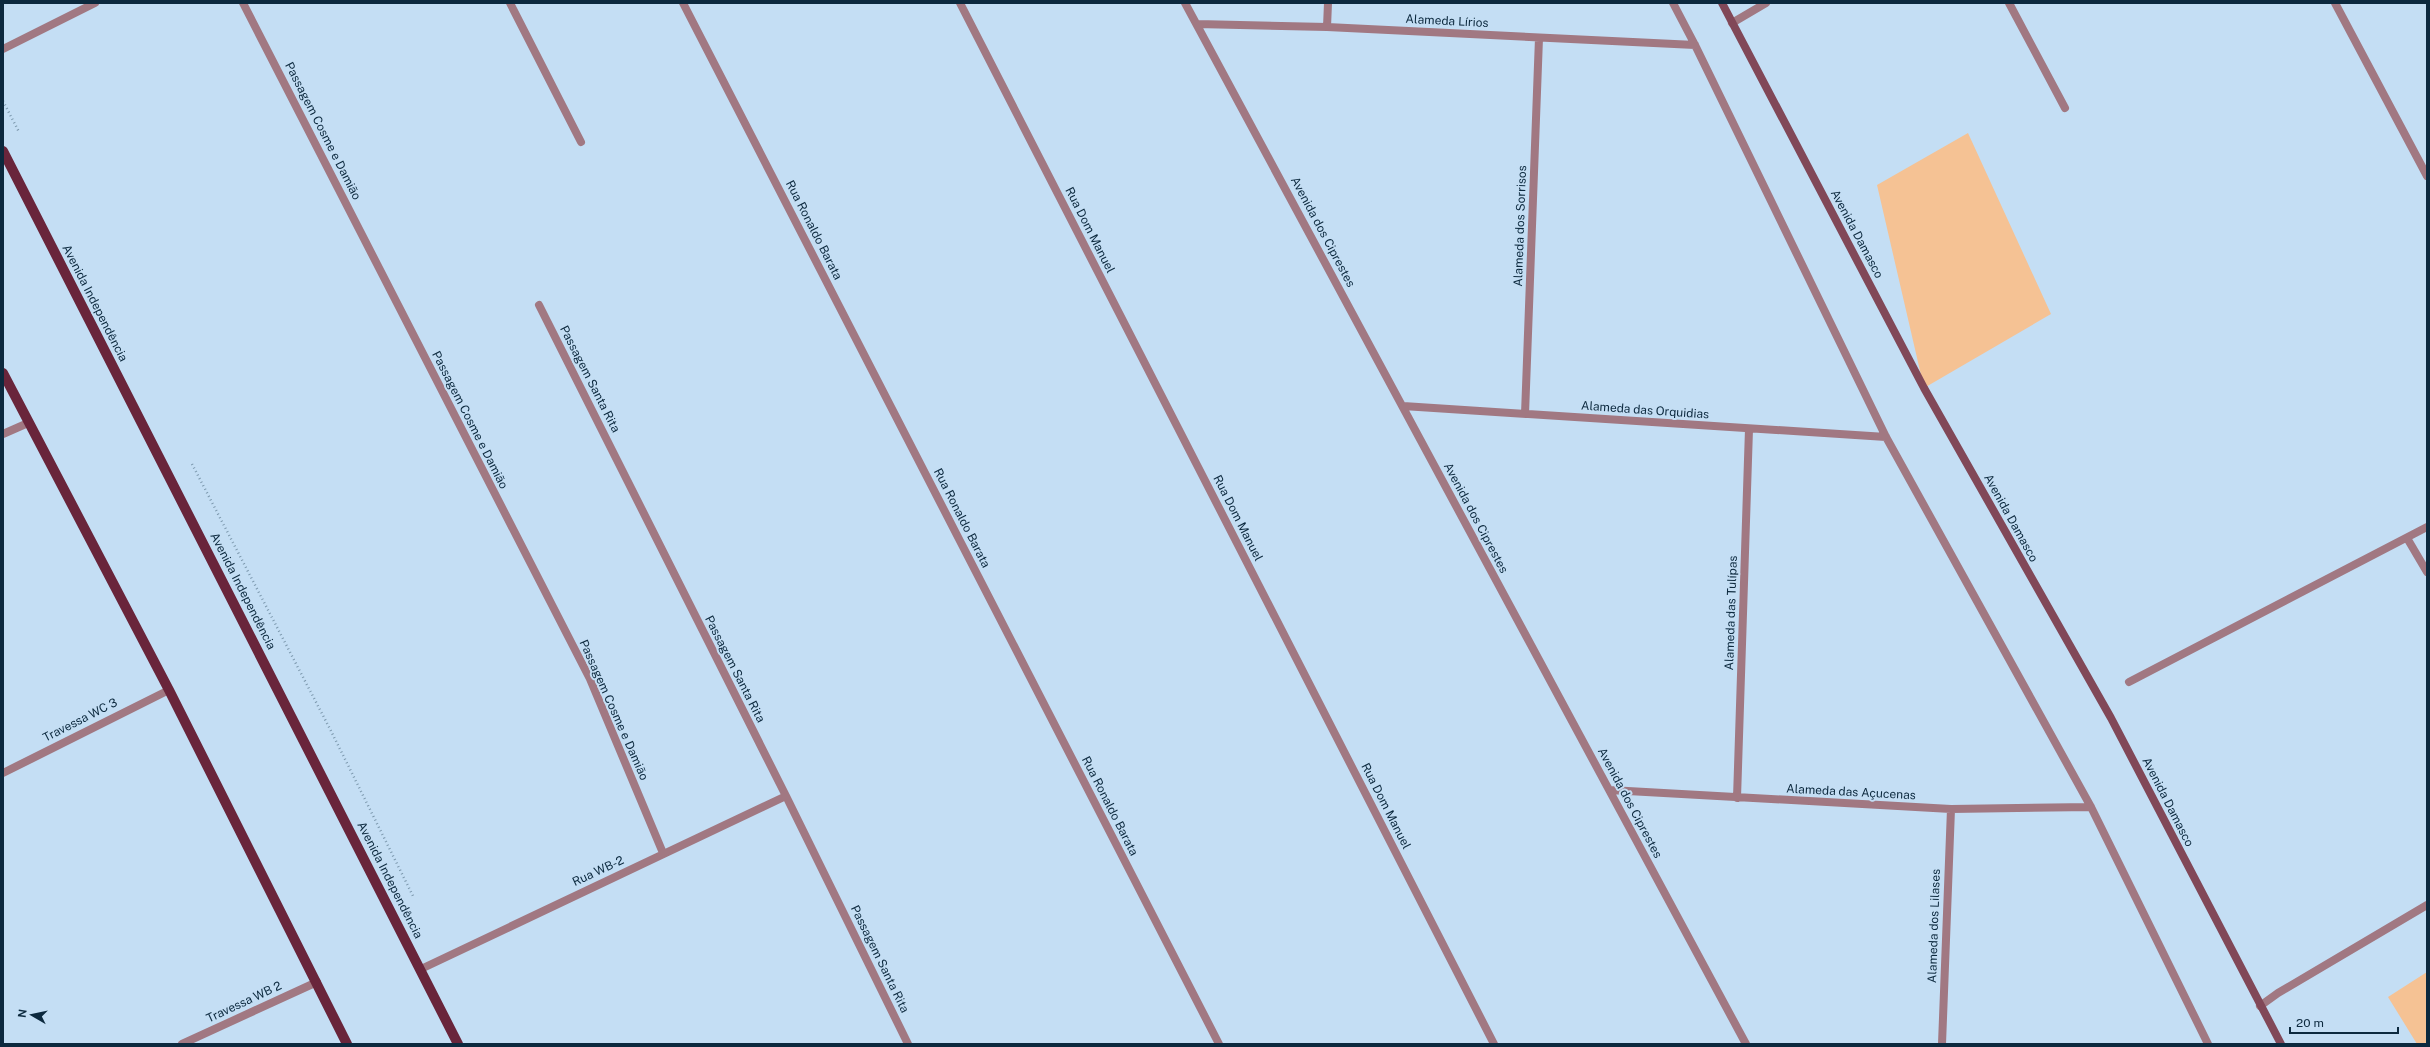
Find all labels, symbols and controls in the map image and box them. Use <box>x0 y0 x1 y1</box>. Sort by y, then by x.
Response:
street label: Alameda Lírios <box>1405 12 1489 30</box>
street label: Passagem Cosme e Damião <box>282 60 364 202</box>
street label: Alameda dos Sorrisos <box>1511 165 1529 287</box>
street label: Avenida dos Ciprestes <box>1288 174 1358 290</box>
street label: Rua Ronaldo Barata <box>783 178 845 282</box>
street label: Rua Dom Manuel <box>1062 185 1118 276</box>
street label: Avenida Damasco <box>1828 187 1886 281</box>
street label: Avenida Independência <box>59 242 131 364</box>
street label: Passagem Santa Rita <box>557 323 623 435</box>
street label: Passagem Cosme e Damião <box>429 349 511 491</box>
street label: Alameda das Orquidias <box>1580 399 1710 421</box>
street label: Avenida dos Ciprestes <box>1441 460 1511 576</box>
street label: Rua Ronaldo Barata <box>931 466 993 570</box>
street label: Avenida Damasco <box>1981 472 2041 565</box>
street label: Rua Dom Manuel <box>1210 473 1266 564</box>
street label: Avenida Independência <box>207 530 279 652</box>
street label: Alameda das Tulípas <box>1722 555 1740 671</box>
street label: Passagem Santa Rita <box>702 613 768 725</box>
street label: Passagem Cosme e Damião <box>577 637 651 783</box>
street label: Travessa WC 3 <box>40 695 120 745</box>
street label: Avenida dos Ciprestes <box>1595 745 1665 861</box>
street label: Rua Ronaldo Barata <box>1079 754 1141 858</box>
street label: Avenida Damasco <box>2139 755 2197 849</box>
street label: Rua Dom Manuel <box>1358 761 1414 852</box>
street label: Alameda das Açucenas <box>1786 782 1916 802</box>
street label: Avenida Independência <box>354 819 426 941</box>
street label: Rua WB-2 <box>570 853 626 889</box>
street label: Alameda dos Lilases <box>1925 869 1943 983</box>
street label: Passagem Santa Rita <box>848 903 912 1015</box>
street label: Travessa WB 2 <box>204 978 284 1026</box>
north arrow <box>12 995 52 1035</box>
text: N <box>16 1008 29 1019</box>
scale bar <box>2290 1009 2398 1035</box>
text: 20 m <box>2296 1016 2324 1030</box>

